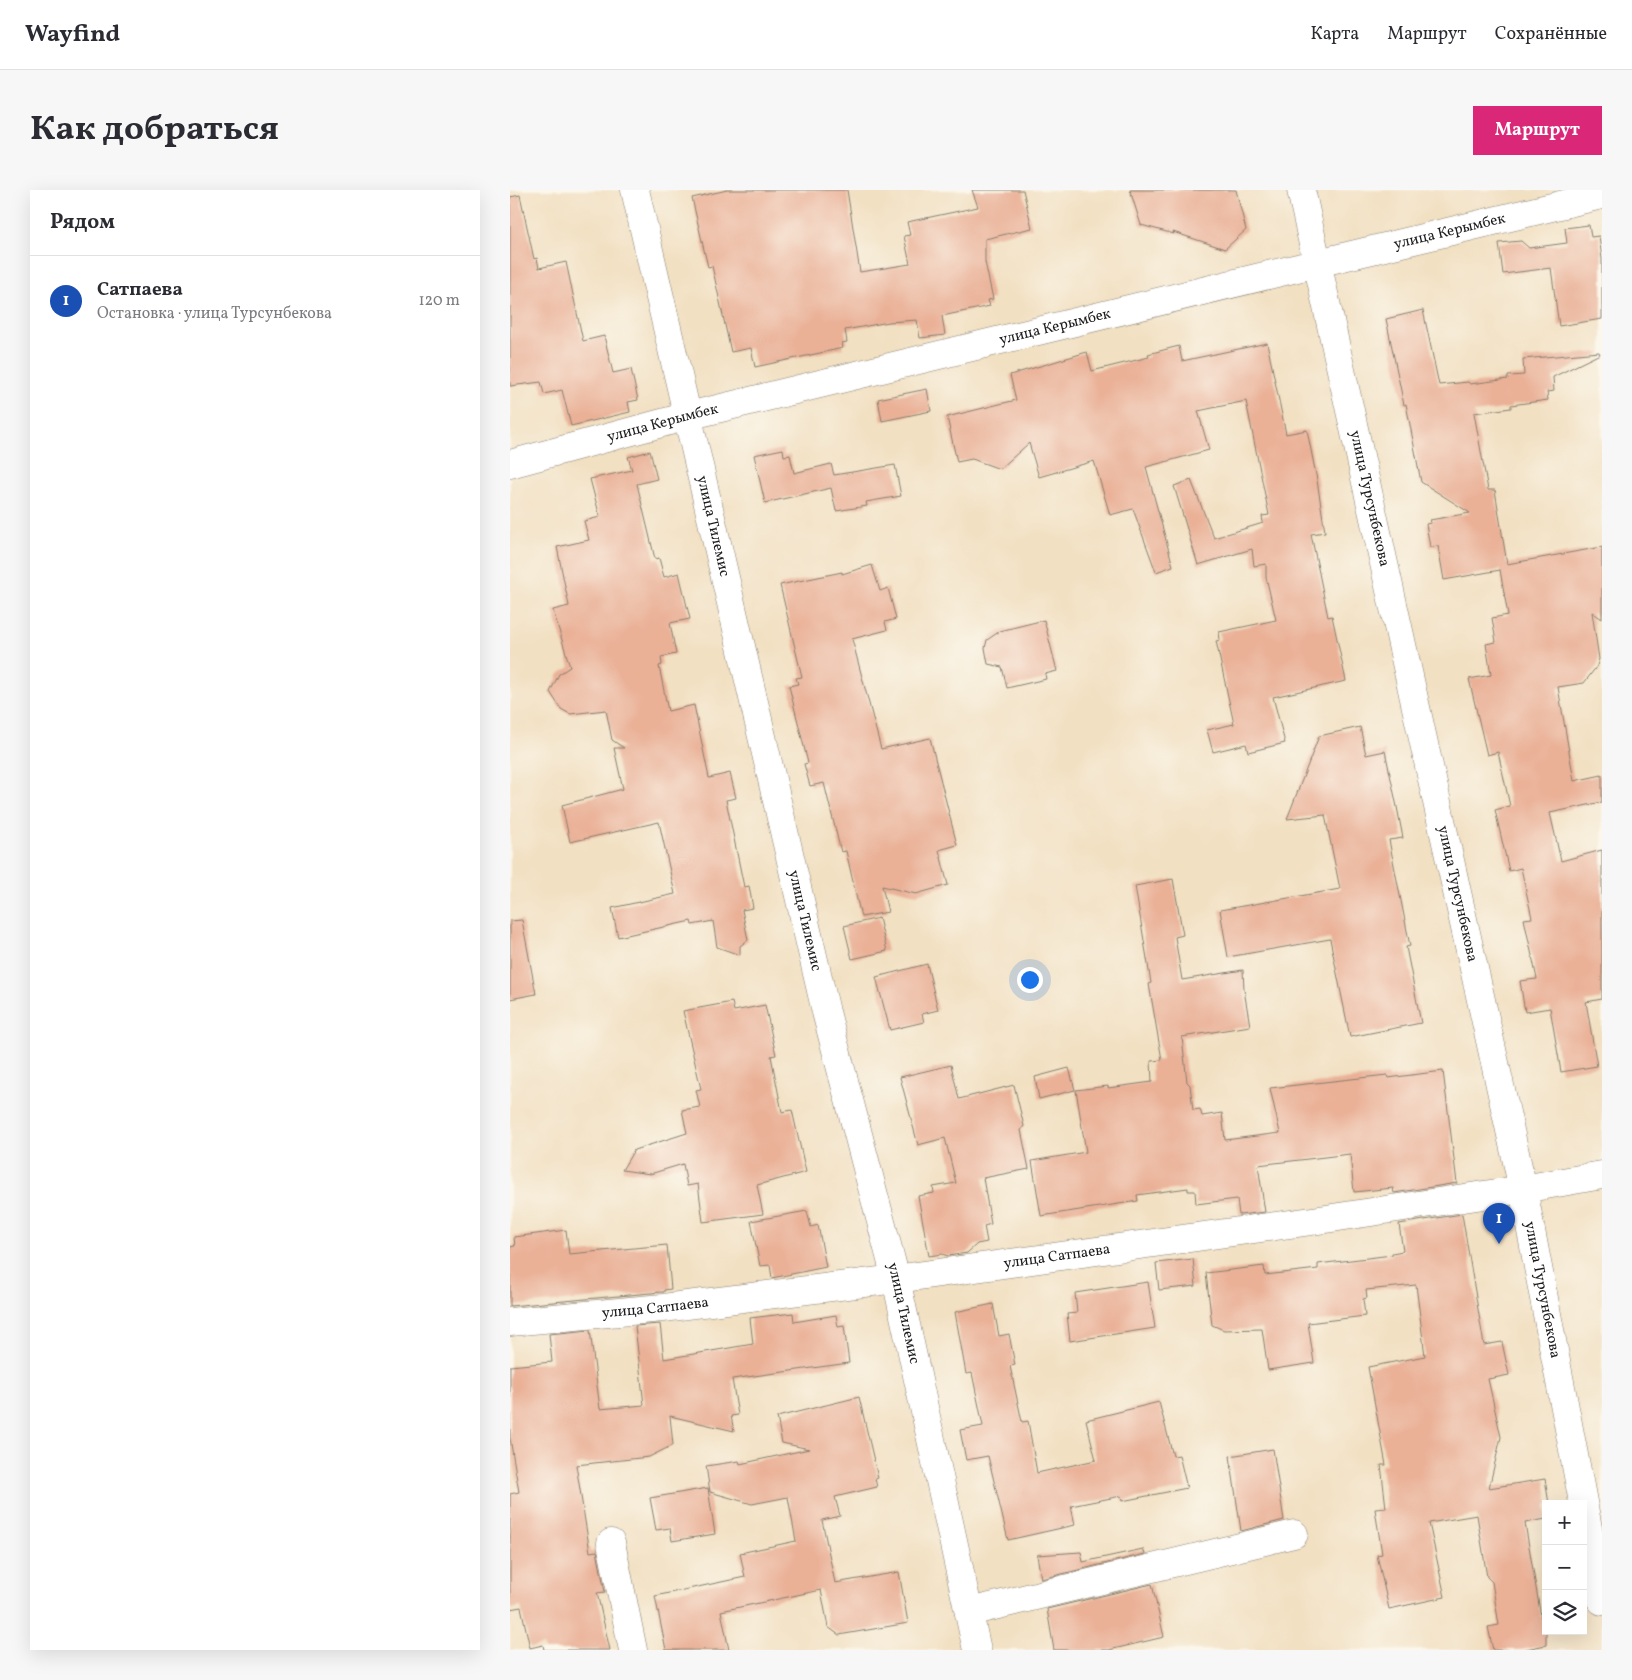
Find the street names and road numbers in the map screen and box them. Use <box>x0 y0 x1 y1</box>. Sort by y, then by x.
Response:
street label: улица Керымбек <box>1392 208 1508 255</box>
street label: улица Керымбек <box>997 303 1113 351</box>
street label: улица Керымбек <box>605 399 720 448</box>
street label: улица Турсунбекова <box>1344 428 1395 569</box>
street label: улица Тилемис <box>691 473 735 579</box>
street label: улица Турсунбекова <box>1432 824 1483 964</box>
street label: улица Тилемис <box>783 868 827 973</box>
street label: улица Турсунбекова <box>1519 1220 1566 1360</box>
street label: улица Сатпаева <box>1002 1239 1112 1274</box>
street label: улица Тилемис <box>882 1260 925 1366</box>
street label: улица Сатпаева <box>601 1292 710 1324</box>

